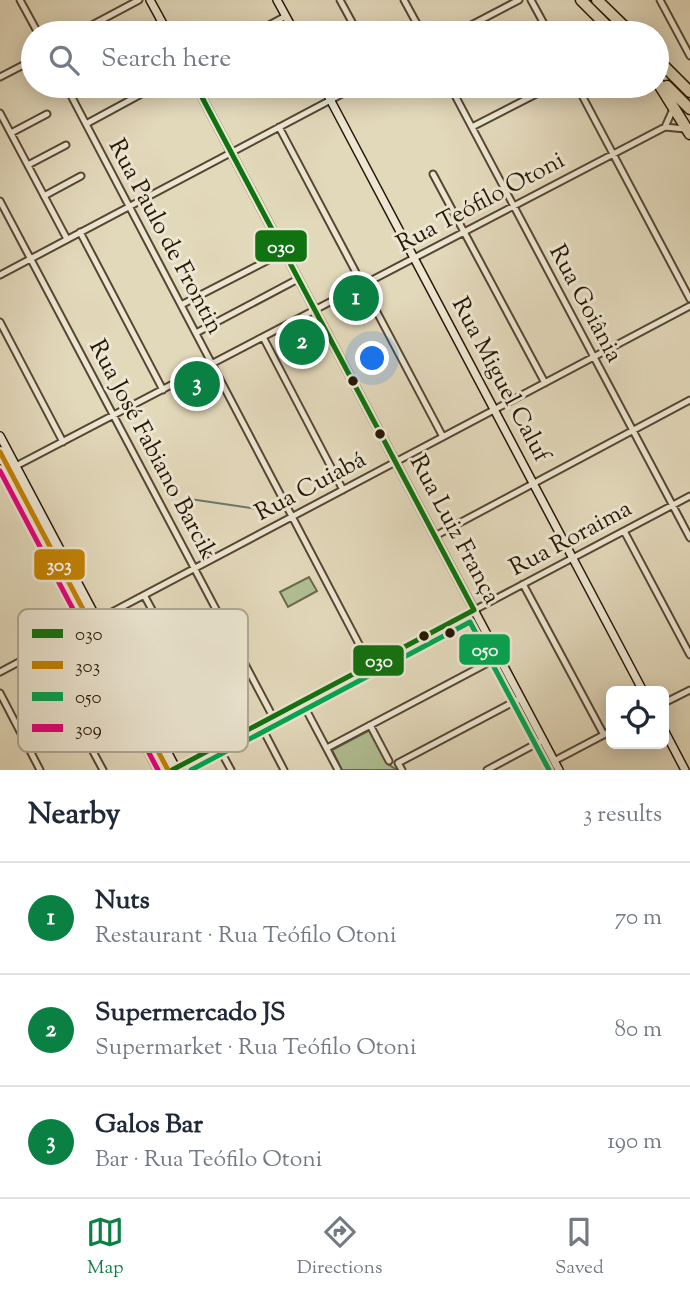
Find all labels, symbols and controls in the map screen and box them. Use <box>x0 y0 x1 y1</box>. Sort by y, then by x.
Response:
search box <box>21 21 669 98</box>
icon: search <box>45 41 83 79</box>
text: Search here <box>101 41 231 78</box>
street label: Rua Paulo de Frontin <box>99 133 231 341</box>
street label: Rua Teófilo Otoni <box>391 144 571 262</box>
line badge: 030 <box>254 229 308 263</box>
text: 030 <box>267 235 295 262</box>
street label: Rua Goiânia <box>540 239 630 369</box>
pin: 1 <box>333 272 379 324</box>
street label: Rua Miguel Caluf <box>442 292 559 470</box>
pin: 2 <box>279 316 325 368</box>
street label: Rua José Fabiano Barcik <box>80 334 224 566</box>
your location <box>355 341 389 375</box>
pin: 3 <box>174 358 220 410</box>
unlabelled marker <box>346 374 360 388</box>
unlabelled marker <box>373 427 387 441</box>
street label: Rua Cuiabá <box>250 444 372 530</box>
street label: Rua Luiz França <box>400 449 508 611</box>
street label: Rua Roraima <box>504 493 638 585</box>
line badge: 303 <box>33 548 86 581</box>
text: 303 <box>46 553 72 580</box>
legend <box>18 609 248 752</box>
text: 030 <box>75 622 103 649</box>
unlabelled marker <box>443 626 457 640</box>
unlabelled marker <box>417 629 431 643</box>
line badge: 050 <box>458 633 511 666</box>
text: 050 <box>472 638 498 665</box>
line badge: 030 <box>352 644 405 677</box>
text: 030 <box>365 649 393 676</box>
text: 303 <box>75 654 100 681</box>
text: 050 <box>75 685 102 712</box>
map controls <box>606 686 669 749</box>
button: locate <box>606 686 669 749</box>
text: 309 <box>75 717 102 744</box>
text: Nearby <box>28 794 120 837</box>
text: 3 results <box>583 799 662 832</box>
text: Nuts <box>95 883 150 920</box>
text: 1 <box>47 902 55 935</box>
text: 70 m <box>615 902 662 935</box>
text: Restaurant · Rua Teófilo Otoni <box>95 920 396 953</box>
text: Supermercado JS <box>95 995 285 1032</box>
text: 2 <box>46 1014 56 1047</box>
text: 80 m <box>614 1014 662 1047</box>
text: Supermarket · Rua Teófilo Otoni <box>95 1032 416 1065</box>
text: Galos Bar <box>95 1107 203 1144</box>
text: 3 <box>46 1126 56 1159</box>
text: 190 m <box>607 1126 662 1159</box>
text: Bar · Rua Teófilo Otoni <box>95 1144 322 1177</box>
tab: Map <box>86 1213 124 1282</box>
tab: Directions <box>297 1213 382 1282</box>
tab: Saved <box>555 1213 604 1282</box>

